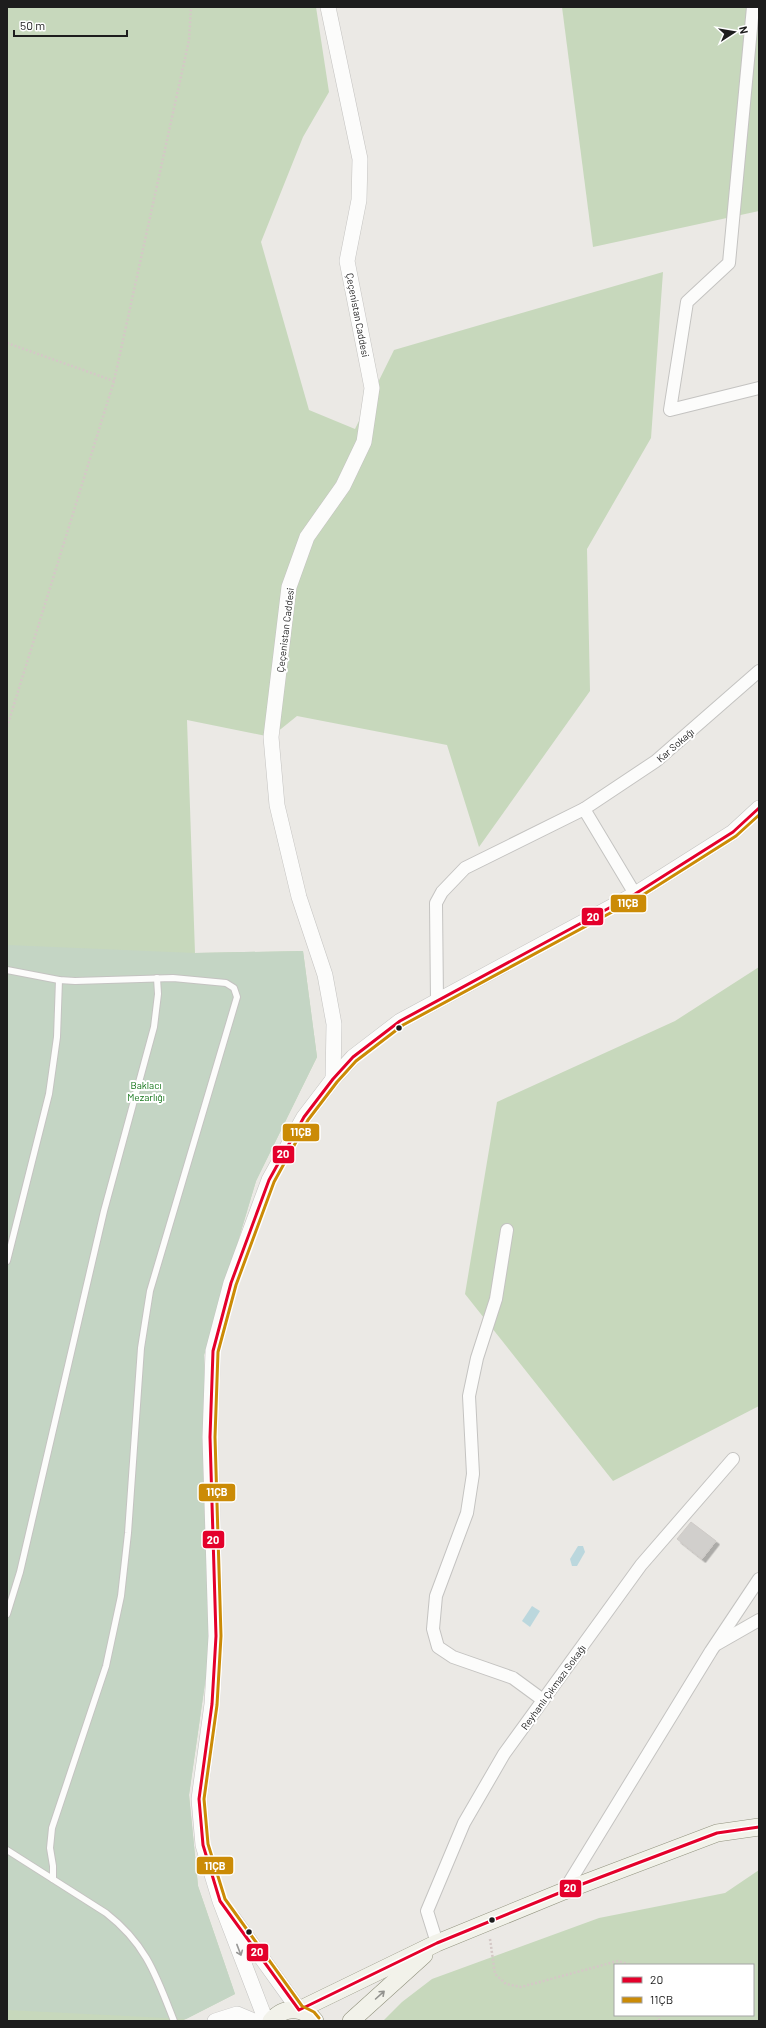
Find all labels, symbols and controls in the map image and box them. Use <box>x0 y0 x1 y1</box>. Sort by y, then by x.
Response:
scale bar <box>14 12 127 38</box>
north arrow <box>714 12 754 52</box>
text: 50 m <box>20 18 45 32</box>
text: N <box>737 25 751 35</box>
street label: Çeçenistan Caddesi <box>344 272 372 358</box>
street label: Çeçenistan Caddesi <box>274 587 296 673</box>
street label: Kar Sokağı <box>654 725 696 765</box>
line badge: 11ÇB <box>610 894 647 913</box>
text: 11ÇB <box>617 896 639 909</box>
line badge: 20 <box>581 907 604 926</box>
text: 20 <box>587 910 599 923</box>
unlabelled marker <box>394 1023 404 1033</box>
park label: Baklacı Mezarlığı <box>127 1079 165 1103</box>
line badge: 11ÇB <box>282 1123 320 1142</box>
text: 11ÇB <box>290 1125 312 1138</box>
line badge: 20 <box>272 1145 295 1164</box>
text: 20 <box>277 1147 289 1160</box>
line badge: 11ÇB <box>198 1483 236 1502</box>
text: 11ÇB <box>206 1485 228 1498</box>
line badge: 20 <box>202 1530 225 1549</box>
text: 20 <box>207 1533 219 1546</box>
street label: Reyhanlı Çıkmazı Sokağı <box>518 1642 588 1732</box>
line badge: 11ÇB <box>196 1856 234 1875</box>
text: 11ÇB <box>204 1859 226 1872</box>
line badge: 20 <box>559 1879 582 1898</box>
text: 20 <box>564 1881 576 1894</box>
unlabelled marker <box>487 1915 497 1925</box>
unlabelled marker <box>244 1927 254 1937</box>
line badge: 20 <box>246 1943 269 1962</box>
one-way arrow <box>236 1944 244 1956</box>
text: 20 <box>251 1945 263 1958</box>
legend <box>614 1964 754 2016</box>
text: 20 <box>650 1972 663 1986</box>
one-way arrow <box>375 1990 385 1999</box>
text: 11ÇB <box>650 1992 673 2006</box>

